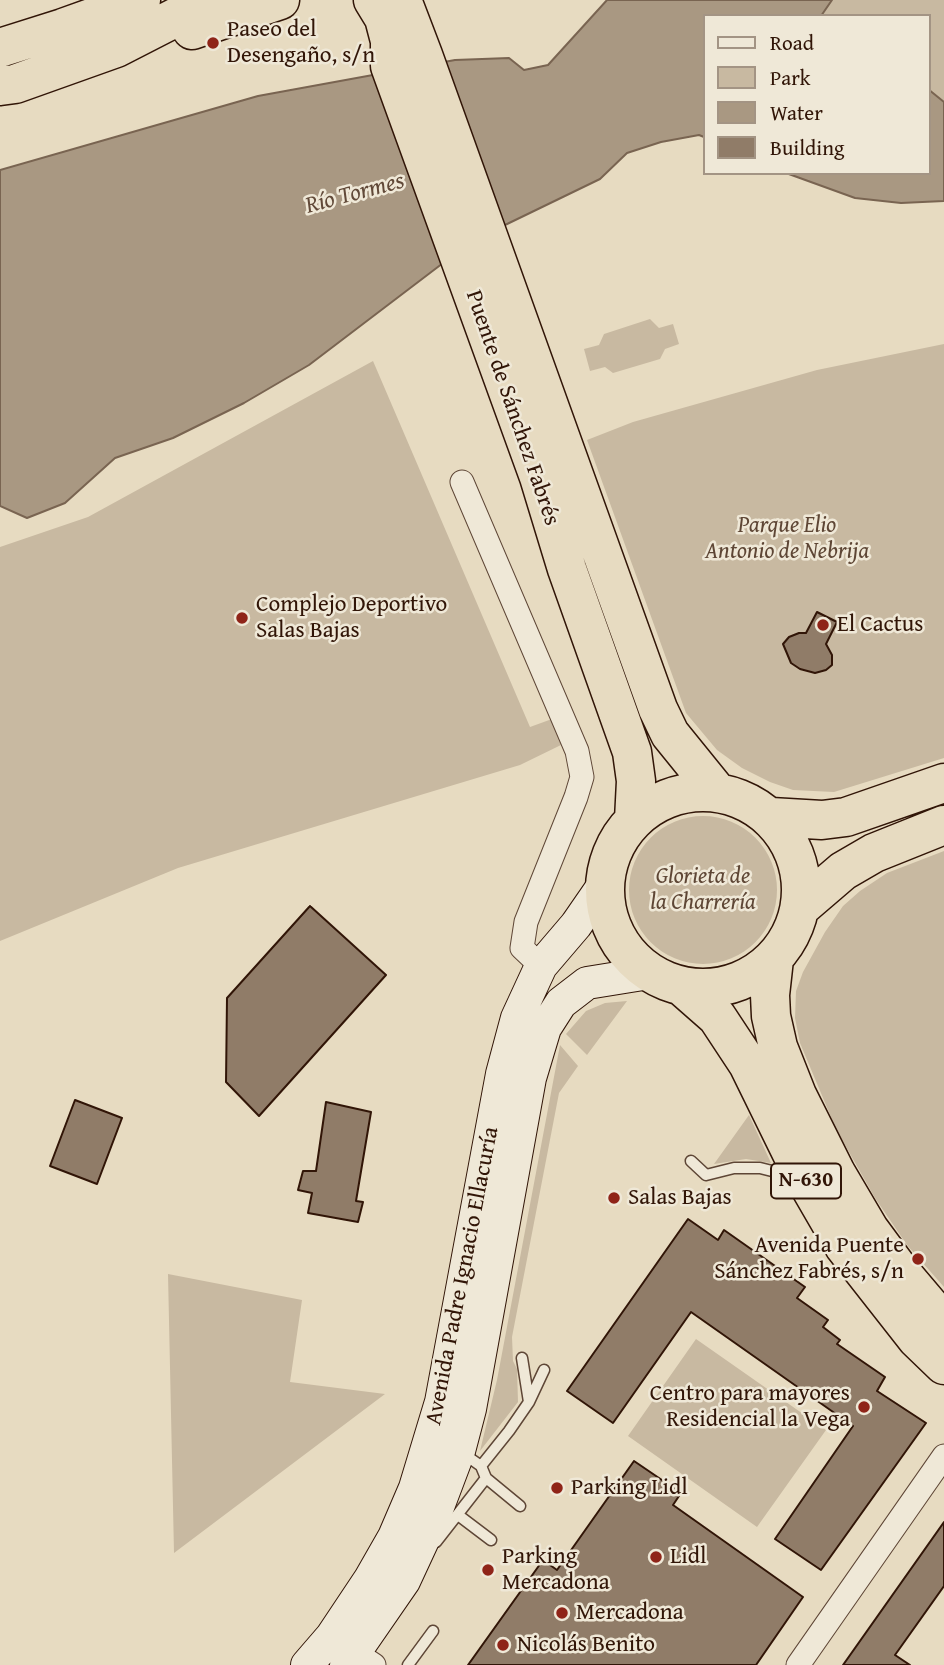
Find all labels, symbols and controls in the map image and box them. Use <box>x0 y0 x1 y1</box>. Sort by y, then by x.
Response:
legend <box>702 14 930 175</box>
place label: Paseo del Desengaño, s/n <box>227 16 375 70</box>
text: Road <box>770 27 814 58</box>
marker: Paseo del Desengaño, s/n <box>205 35 221 51</box>
text: Park <box>770 62 811 93</box>
text: Water <box>770 97 823 128</box>
text: Building <box>770 132 844 163</box>
water label: Río Tormes <box>302 167 408 221</box>
street label: Puente de Sánchez Fabrés <box>459 287 565 529</box>
park label: Parque Elio Antonio de Nebrija <box>705 512 869 566</box>
place label: Complejo Deportivo Salas Bajas <box>256 591 447 645</box>
marker: Complejo Deportivo Salas Bajas <box>234 610 250 626</box>
place label: El Cactus <box>837 611 923 639</box>
marker: El Cactus <box>815 617 831 633</box>
park label: Glorieta de la Charrería <box>650 863 756 917</box>
street label: Avenida Padre Ignacio Ellacuría <box>421 1125 505 1427</box>
road number: N-630 <box>771 1164 841 1198</box>
place label: Salas Bajas <box>628 1184 732 1212</box>
marker: Salas Bajas <box>606 1190 622 1206</box>
place label: Avenida Puente Sánchez Fabrés, s/n <box>714 1232 904 1286</box>
marker: Avenida Puente Sánchez Fabrés, s/n <box>910 1251 926 1267</box>
place label: Centro para mayores Residencial la Vega <box>650 1380 850 1434</box>
marker: Centro para mayores Residencial la Vega <box>856 1399 872 1415</box>
place label: Parking Lidl <box>571 1474 688 1502</box>
marker: Parking Lidl <box>549 1480 565 1496</box>
place label: Parking Mercadona <box>502 1543 610 1597</box>
place label: Lidl <box>670 1543 706 1571</box>
marker: Lidl <box>648 1549 664 1565</box>
marker: Parking Mercadona <box>480 1562 496 1578</box>
place label: Mercadona <box>576 1599 684 1627</box>
marker: Mercadona <box>554 1605 570 1621</box>
place label: Nicolás Benito <box>517 1631 655 1659</box>
marker: Nicolás Benito <box>495 1637 511 1653</box>

